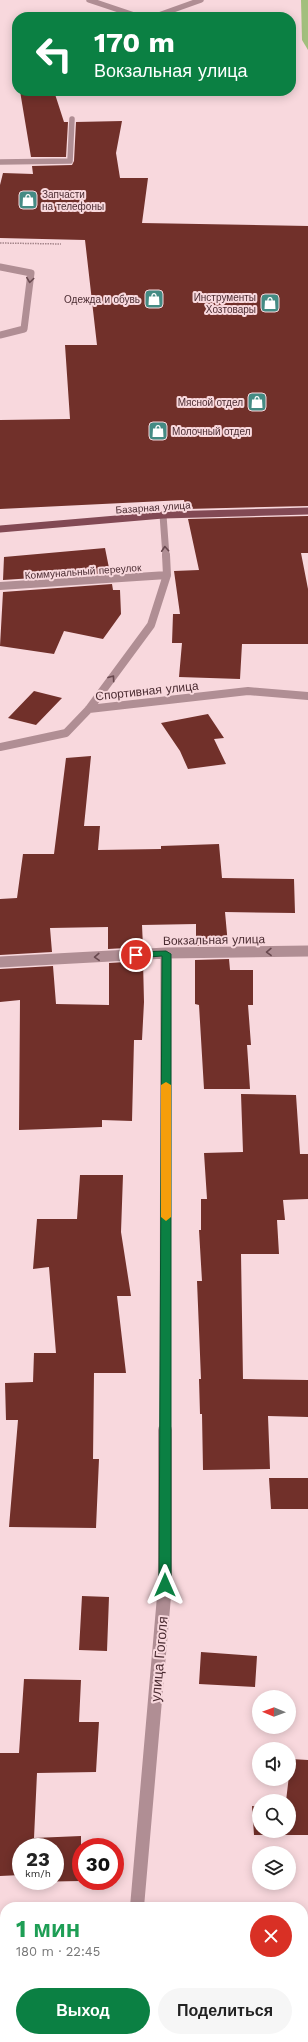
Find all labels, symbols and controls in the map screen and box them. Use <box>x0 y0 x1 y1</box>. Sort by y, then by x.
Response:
text: 170 m <box>94 26 175 59</box>
icon: left <box>28 28 80 80</box>
text: Вокзальная улица <box>94 60 248 81</box>
shop icon: Запчасти на телефоны <box>17 189 39 211</box>
place label: Запчасти на телефоны <box>42 189 104 212</box>
one-way arrow <box>26 277 35 283</box>
shop icon: Одежда и обувь <box>143 288 165 310</box>
place label: Инструменты Хозтовары <box>194 292 256 315</box>
shop icon: Инструменты Хозтовары <box>259 292 281 314</box>
place label: Одежда и обувь <box>64 294 140 305</box>
shop icon: Мясной отдел <box>246 391 268 413</box>
place label: Мясной отдел <box>178 397 243 408</box>
shop icon: Молочный отдел <box>147 420 169 442</box>
place label: Молочный отдел <box>172 426 251 437</box>
street label: Базарная улица <box>115 499 191 516</box>
one-way arrow <box>161 546 170 552</box>
street label: Коммунальный переулок <box>24 562 142 581</box>
one-way arrow <box>107 675 114 682</box>
street label: Спортивная улица <box>95 679 200 703</box>
street label: Вокзальная улица <box>163 932 266 948</box>
pin <box>119 938 153 972</box>
icon: arrive <box>125 944 147 966</box>
one-way arrow <box>266 947 272 956</box>
one-way arrow <box>94 953 100 962</box>
position arrow <box>144 1564 186 1606</box>
street label: улица Гоголя <box>147 1616 171 1702</box>
north arrow <box>252 1690 296 1734</box>
map controls <box>252 1690 296 1890</box>
button: sound <box>252 1742 296 1786</box>
button: search <box>252 1794 296 1838</box>
speed limit sign: 30 <box>72 1838 124 1890</box>
button: layers <box>252 1846 296 1890</box>
text: 23 <box>26 1847 50 1871</box>
text: km/h <box>25 1868 51 1879</box>
text: 1 мин <box>16 1915 80 1943</box>
button: close <box>250 1915 292 1957</box>
text: 180 m · 22:45 <box>16 1944 100 1959</box>
button: Выход <box>16 1988 150 2034</box>
button: Поделиться <box>158 1988 292 2034</box>

